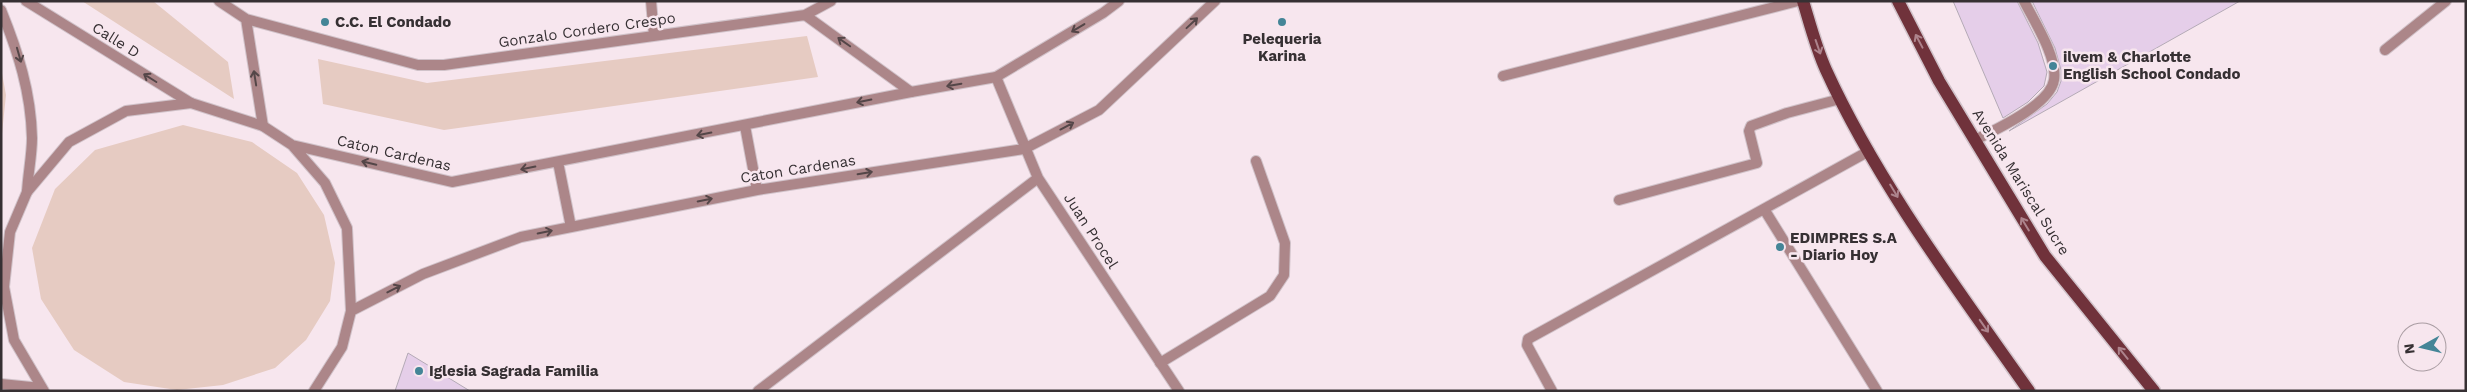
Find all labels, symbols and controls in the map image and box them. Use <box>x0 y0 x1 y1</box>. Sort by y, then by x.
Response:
street label: Gonzalo Cordero Crespo <box>497 9 677 51</box>
place label: C.C. El Condado <box>335 13 451 31</box>
marker: C.C. El Condado <box>319 16 331 28</box>
marker: Pelequeria Karina <box>1276 16 1288 28</box>
one-way arrow <box>1185 17 1198 29</box>
street label: Calle D <box>89 18 143 62</box>
one-way arrow <box>1072 24 1086 34</box>
place label: Pelequeria Karina <box>1243 30 1322 65</box>
one-way arrow <box>1914 34 1923 49</box>
one-way arrow <box>837 37 851 47</box>
one-way arrow <box>1814 39 1823 55</box>
one-way arrow <box>14 47 24 63</box>
place label: ilvem & Charlotte English School Condado <box>2063 48 2240 83</box>
marker: ilvem & Charlotte English School Condado <box>2047 60 2059 72</box>
one-way arrow <box>250 70 260 86</box>
one-way arrow <box>143 72 157 82</box>
one-way arrow <box>946 80 962 90</box>
one-way arrow <box>856 97 872 107</box>
street label: Avenida Mariscal Sucre <box>1969 106 2073 258</box>
one-way arrow <box>1060 121 1075 131</box>
one-way arrow <box>697 129 713 139</box>
street label: Caton Cardenas <box>335 131 453 175</box>
street label: Caton Cardenas <box>739 151 857 187</box>
one-way arrow <box>361 158 377 167</box>
one-way arrow <box>520 163 536 173</box>
one-way arrow <box>857 168 873 178</box>
one-way arrow <box>1889 183 1899 197</box>
street label: Juan Procel <box>1060 190 1122 272</box>
one-way arrow <box>696 195 712 204</box>
one-way arrow <box>2020 217 2030 231</box>
one-way arrow <box>537 227 553 236</box>
place label: EDIMPRES S.A - Diario Hoy <box>1790 229 1898 264</box>
marker: EDIMPRES S.A - Diario Hoy <box>1774 241 1786 253</box>
one-way arrow <box>386 284 401 293</box>
one-way arrow <box>1979 319 1989 333</box>
north arrow <box>2397 322 2447 372</box>
text: N <box>2400 343 2418 355</box>
one-way arrow <box>2118 347 2129 360</box>
place label: Iglesia Sagrada Familia <box>429 362 599 380</box>
marker: Iglesia Sagrada Familia <box>413 365 425 377</box>

